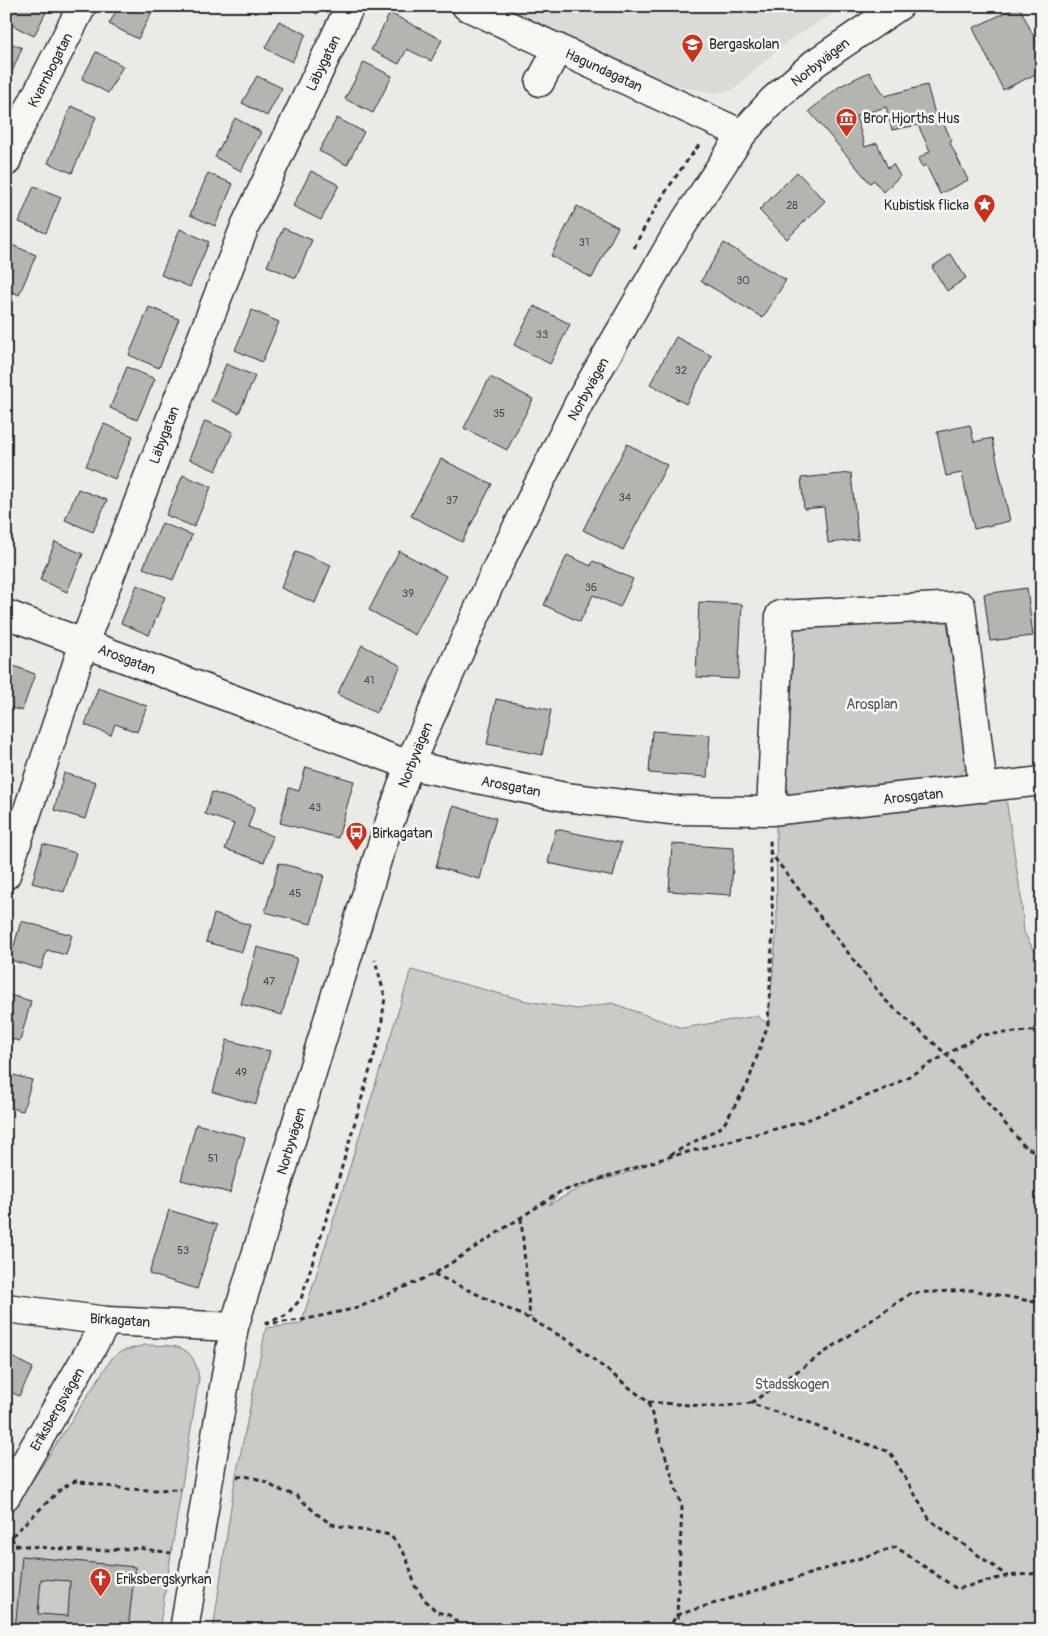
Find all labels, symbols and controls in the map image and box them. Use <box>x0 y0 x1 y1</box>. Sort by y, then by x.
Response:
street label: Kvarnbogatan <box>24 30 77 110</box>
street label: Läbygatan <box>303 32 344 94</box>
school or university icon: Bergaskolan <box>681 32 705 63</box>
street label: Norbyvägen <box>788 34 853 90</box>
place label: Bergaskolan <box>709 36 779 53</box>
street label: Hagundagatan <box>562 45 645 96</box>
museum icon: Bror Hjorths Hus <box>835 106 859 137</box>
place label: Bror Hjorths Hus <box>863 110 960 127</box>
place icon: Kubistisk flicka <box>973 193 997 224</box>
place label: Kubistisk flicka <box>884 197 969 214</box>
house number: 28 <box>786 199 798 212</box>
house number: 31 <box>579 236 589 249</box>
house number: 30 <box>736 274 750 287</box>
house number: 33 <box>536 328 548 341</box>
street label: Norbyvägen <box>564 355 613 424</box>
house number: 32 <box>675 364 687 377</box>
street label: Läbygatan <box>146 404 183 466</box>
house number: 35 <box>493 407 505 420</box>
house number: 34 <box>619 491 632 504</box>
house number: 37 <box>446 494 458 507</box>
house number: 36 <box>585 581 597 594</box>
house number: 39 <box>402 587 414 600</box>
street label: Arosgatan <box>96 641 158 678</box>
house number: 41 <box>364 674 374 687</box>
park label: Arosplan <box>846 696 898 713</box>
street label: Norbyvägen <box>395 720 436 791</box>
street label: Arosgatan <box>480 772 542 801</box>
street label: Arosgatan <box>882 785 944 808</box>
house number: 43 <box>309 801 321 814</box>
bus stop icon: Birkagatan <box>344 821 368 852</box>
place label: Birkagatan <box>372 825 433 842</box>
house number: 45 <box>289 887 301 900</box>
house number: 47 <box>263 975 275 988</box>
house number: 49 <box>235 1066 247 1079</box>
street label: Norbyvägen <box>273 1105 310 1177</box>
house number: 51 <box>208 1152 218 1165</box>
house number: 53 <box>177 1244 189 1257</box>
street label: Birkagatan <box>89 1310 151 1331</box>
street label: Eriksbergsvägen <box>27 1364 88 1454</box>
park label: Stadsskogen <box>755 1376 829 1393</box>
church icon: Eriksbergskyrkan <box>88 1567 112 1598</box>
place label: Eriksbergskyrkan <box>116 1571 212 1588</box>

